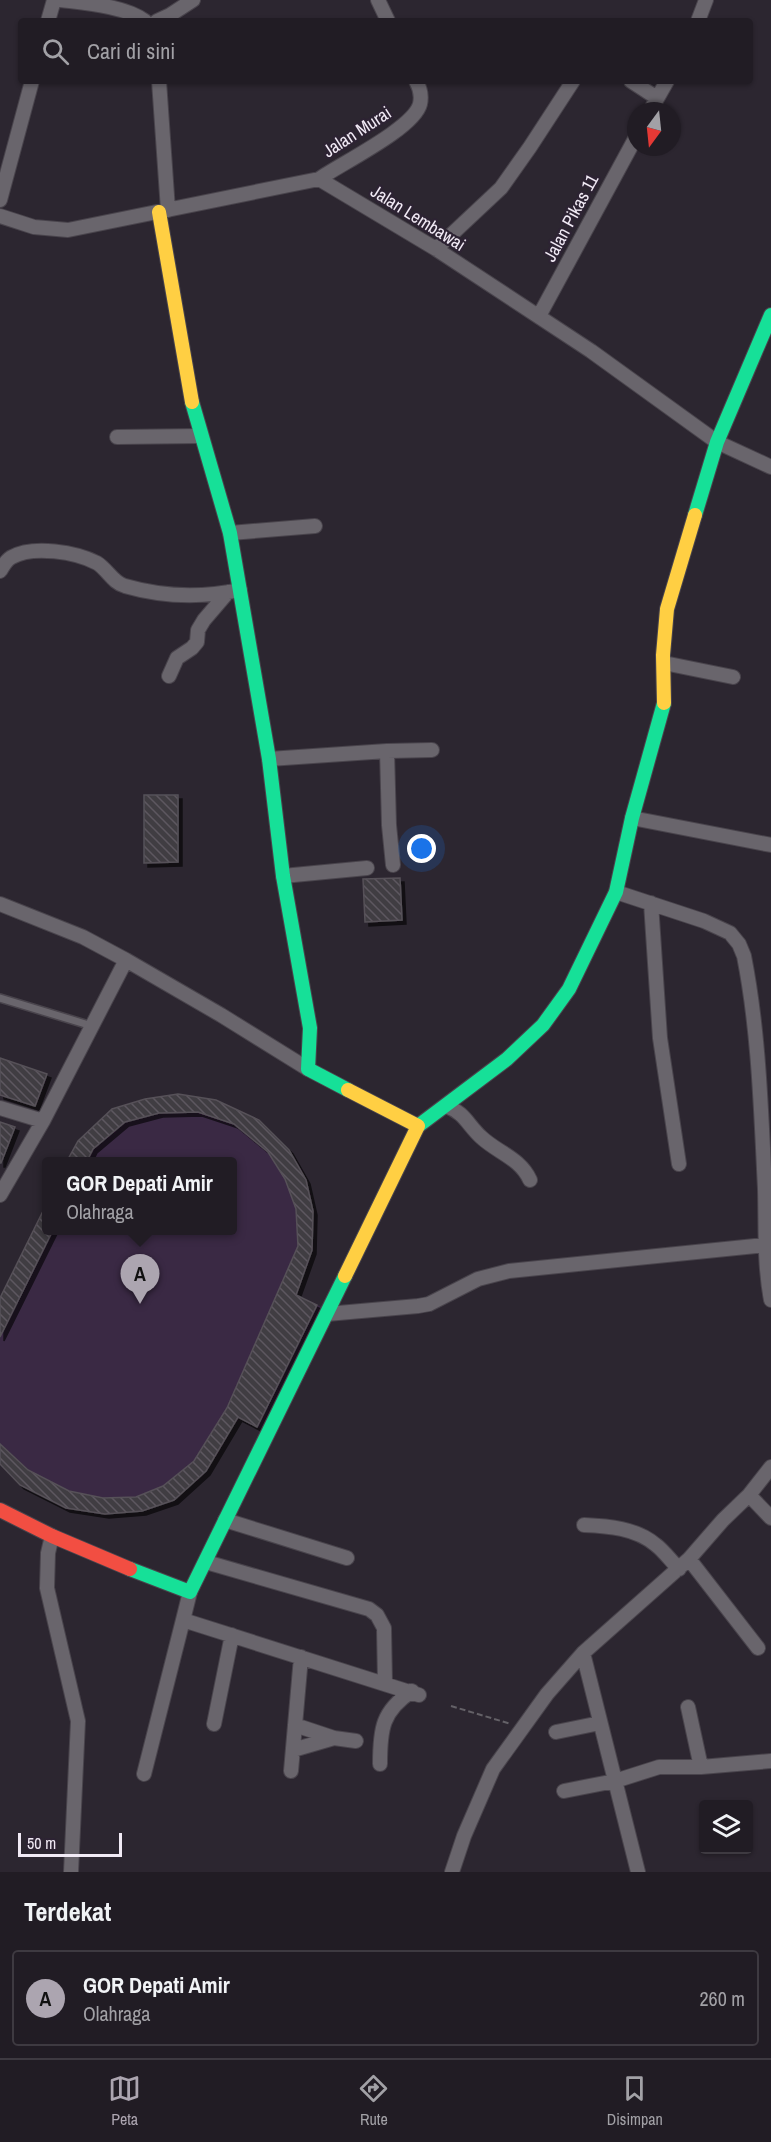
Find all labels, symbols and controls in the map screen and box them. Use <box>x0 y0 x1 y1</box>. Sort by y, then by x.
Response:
search box <box>18 18 753 84</box>
icon: search <box>39 35 72 68</box>
text: Cari di sini <box>87 36 175 66</box>
street label: Jalan Murai <box>318 100 396 163</box>
north arrow <box>627 102 681 156</box>
street label: Jalan Pikas 11 <box>537 169 604 266</box>
street label: Jalan Lembawai <box>366 178 470 257</box>
your location <box>407 834 436 863</box>
popup <box>42 1157 237 1235</box>
text: GOR Depati Amir <box>66 1168 213 1198</box>
text: Olahraga <box>66 1198 134 1225</box>
pin: A <box>120 1254 160 1304</box>
map controls <box>699 1800 753 1854</box>
button: layers <box>699 1800 753 1854</box>
scale bar <box>18 1830 122 1858</box>
text: 50 m <box>27 1832 56 1854</box>
text: Terdekat <box>24 1894 111 1929</box>
text: GOR Depati Amir <box>83 1970 230 2000</box>
text: A <box>40 1985 51 2012</box>
text: 260 m <box>699 1985 745 2012</box>
text: Olahraga <box>83 2000 150 2027</box>
tab: Peta <box>108 2072 141 2130</box>
tab: Rute <box>357 2072 390 2130</box>
tab: Disimpan <box>607 2072 663 2130</box>

